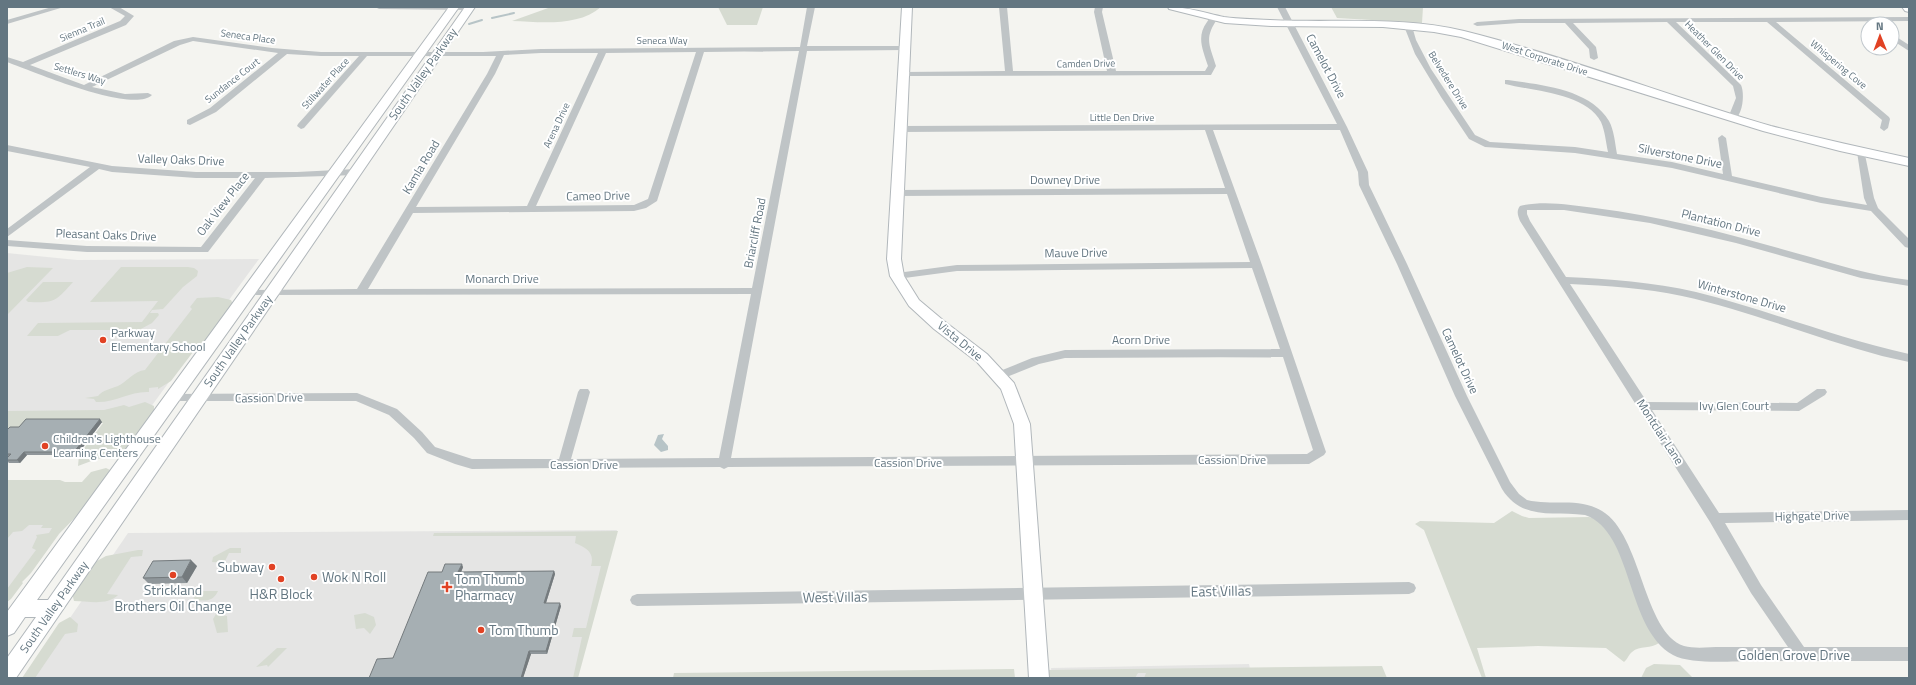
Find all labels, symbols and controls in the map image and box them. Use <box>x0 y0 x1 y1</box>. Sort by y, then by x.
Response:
street label: Sienna Trail <box>57 13 107 46</box>
north arrow <box>1860 16 1900 56</box>
street label: Heather Glen Drive <box>1681 17 1748 84</box>
text: N <box>1876 18 1884 34</box>
street label: South Valley Parkway <box>384 23 462 124</box>
street label: Seneca Place <box>220 25 276 48</box>
street label: Camelot Drive <box>1301 30 1351 101</box>
street label: Seneca Way <box>637 33 688 48</box>
street label: Whispering Cove <box>1807 36 1870 93</box>
street label: West Corporate Drive <box>1500 37 1590 79</box>
street label: Belvedere Drive <box>1425 48 1472 112</box>
street label: Sundance Court <box>202 54 263 107</box>
street label: Stillwater Place <box>298 54 353 113</box>
street label: Camden Drive <box>1057 55 1115 72</box>
street label: Settlers Way <box>52 58 108 89</box>
street label: Arena Drive <box>539 100 574 151</box>
street label: Little Den Drive <box>1090 110 1154 125</box>
street label: Kamla Road <box>397 136 444 197</box>
street label: Silverstone Drive <box>1636 138 1724 173</box>
street label: Valley Oaks Drive <box>137 148 225 171</box>
street label: Oak View Place <box>191 168 254 240</box>
street label: Downey Drive <box>1030 170 1100 189</box>
street label: Cameo Drive <box>566 185 630 206</box>
street label: Briarcliff Road <box>738 196 771 270</box>
street label: Plantation Drive <box>1680 203 1763 242</box>
street label: Pleasant Oaks Drive <box>55 223 157 246</box>
street label: Mauve Drive <box>1044 242 1108 263</box>
street label: Monarch Drive <box>465 269 539 288</box>
street label: Winterstone Drive <box>1695 274 1789 317</box>
street label: South Valley Parkway <box>199 290 277 391</box>
street label: Vista Drive <box>933 316 987 365</box>
place label: Parkway Elementary School <box>111 323 205 356</box>
street label: Camelot Drive <box>1437 325 1484 397</box>
street label: Acorn Drive <box>1112 330 1170 349</box>
marker: Parkway Elementary School <box>98 335 108 345</box>
street label: Cassion Drive <box>235 387 303 408</box>
street label: Montclair Lane <box>1632 395 1689 468</box>
street label: Ivy Glen Court <box>1699 396 1770 415</box>
place label: Children's Lighthouse Learning Centers <box>53 429 161 462</box>
marker: Children's Lighthouse Learning Centers <box>40 441 50 451</box>
street label: Cassion Drive <box>1198 450 1266 469</box>
street label: Cassion Drive <box>874 453 942 472</box>
street label: Cassion Drive <box>550 455 618 474</box>
street label: Highgate Drive <box>1774 505 1849 526</box>
street label: South Valley Parkway <box>15 556 93 657</box>
place label: Subway <box>217 556 264 577</box>
marker: Subway <box>267 562 277 572</box>
place label: Wok N Roll <box>322 566 386 587</box>
place label: Tom Thumb Pharmacy <box>455 568 525 605</box>
marker: Strickland Brothers Oil Change <box>168 570 178 580</box>
marker: Wok N Roll <box>309 572 319 582</box>
marker: H&R Block <box>276 574 286 584</box>
place label: Strickland Brothers Oil Change <box>114 579 232 616</box>
street label: East Villas <box>1191 579 1251 602</box>
marker: Tom Thumb Pharmacy <box>442 582 452 592</box>
place label: H&R Block <box>250 583 313 604</box>
street label: West Villas <box>802 585 868 608</box>
place label: Tom Thumb <box>489 619 559 640</box>
marker: Tom Thumb <box>476 625 486 635</box>
street label: Golden Grove Drive <box>1738 644 1850 665</box>

